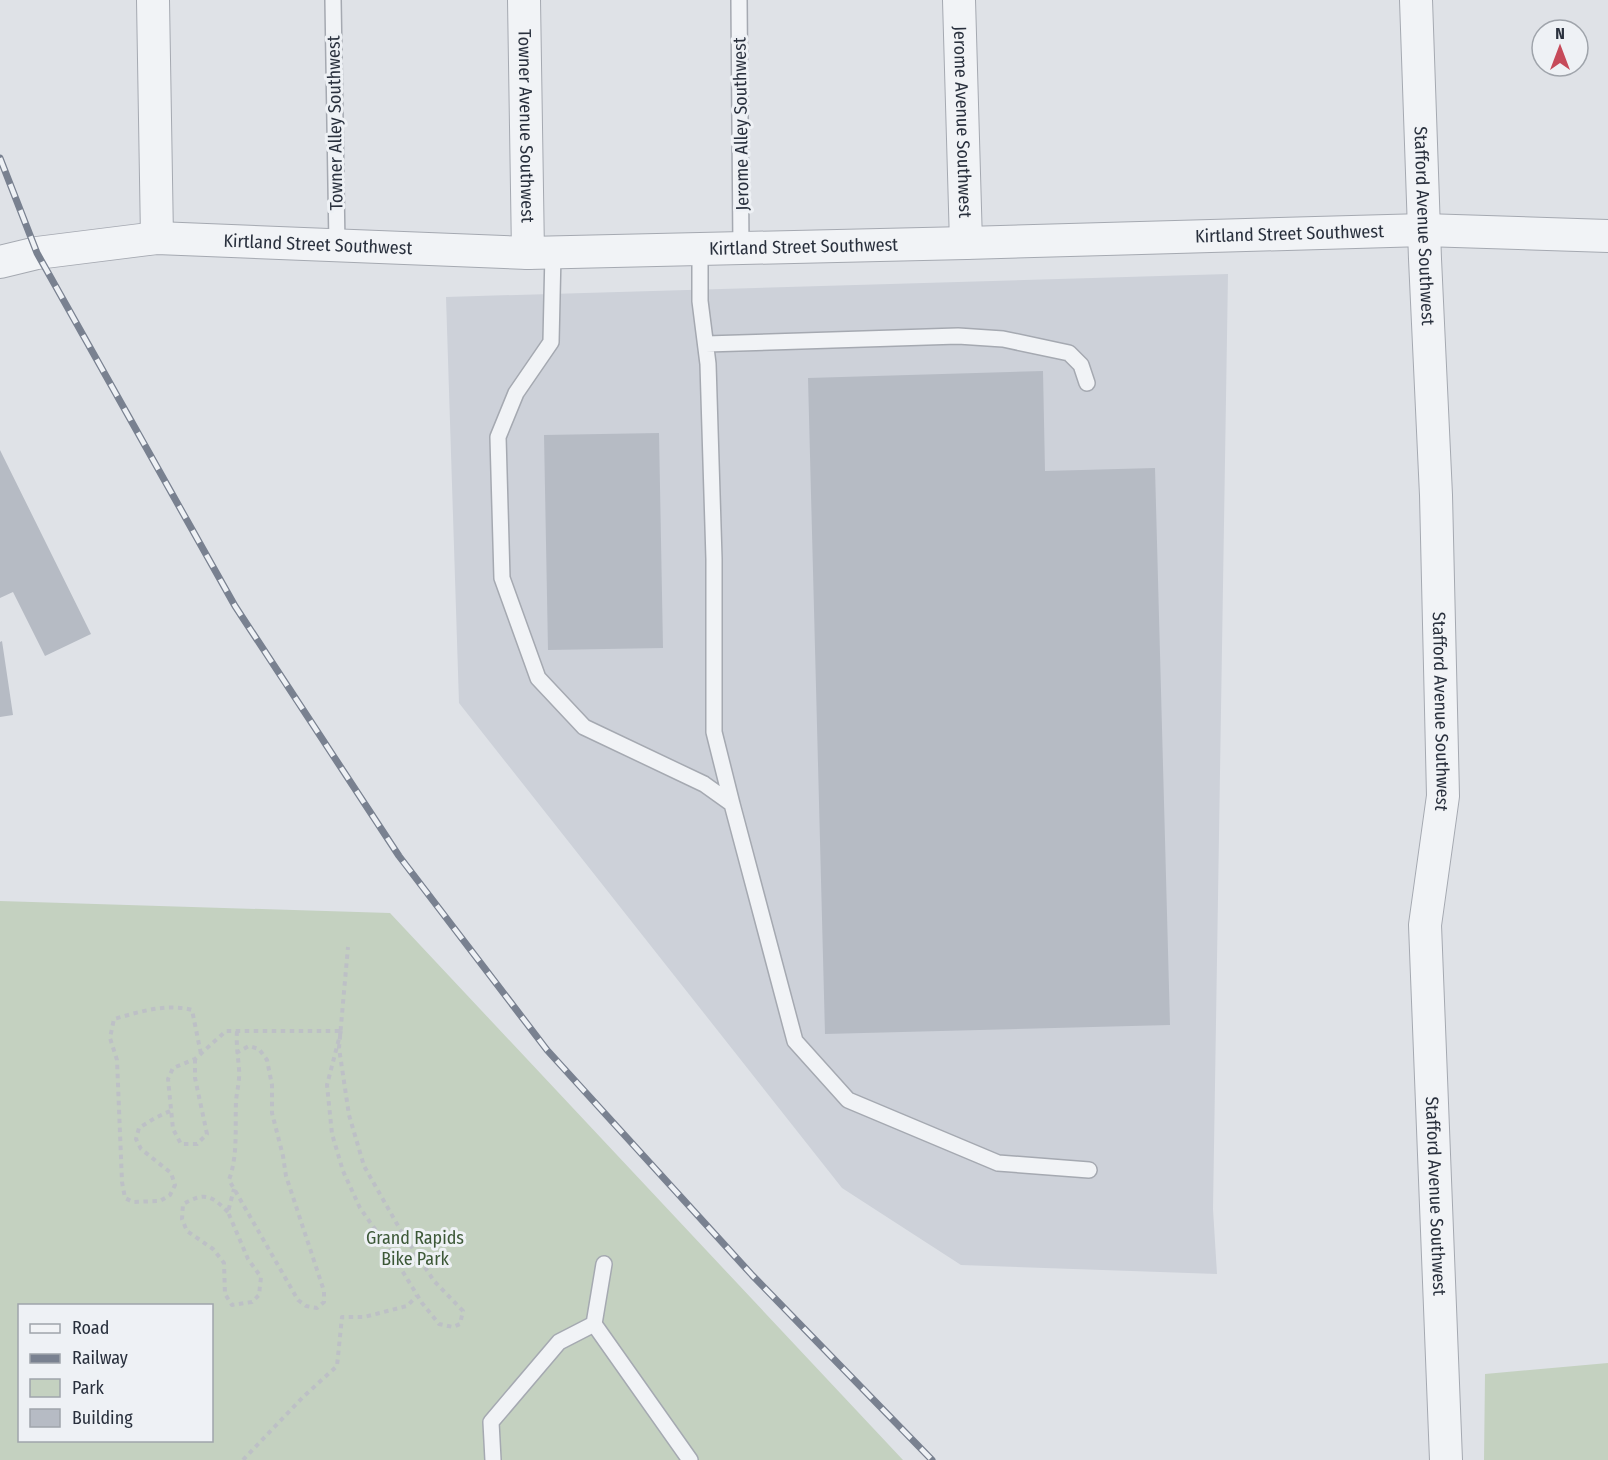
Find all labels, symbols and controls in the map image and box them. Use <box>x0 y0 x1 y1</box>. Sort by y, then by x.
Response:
north arrow <box>1530 18 1590 78</box>
text: N <box>1555 24 1565 43</box>
street label: Jerome Avenue Southwest <box>949 26 976 218</box>
street label: Towner Avenue Southwest <box>513 29 539 223</box>
street label: Towner Alley Southwest <box>322 35 348 211</box>
street label: Jerome Alley Southwest <box>728 37 754 211</box>
street label: Stafford Avenue Southwest <box>1409 126 1439 326</box>
street label: Kirtland Street Southwest <box>1195 220 1384 247</box>
street label: Kirtland Street Southwest <box>223 230 413 259</box>
street label: Kirtland Street Southwest <box>709 234 898 260</box>
street label: Stafford Avenue Southwest <box>1428 612 1454 813</box>
street label: Stafford Avenue Southwest <box>1421 1096 1451 1296</box>
park label: Grand Rapids Bike Park <box>366 1227 464 1270</box>
legend <box>18 1304 213 1442</box>
text: Road <box>72 1317 109 1339</box>
text: Railway <box>72 1347 128 1369</box>
text: Park <box>72 1377 105 1399</box>
text: Building <box>72 1407 133 1429</box>

